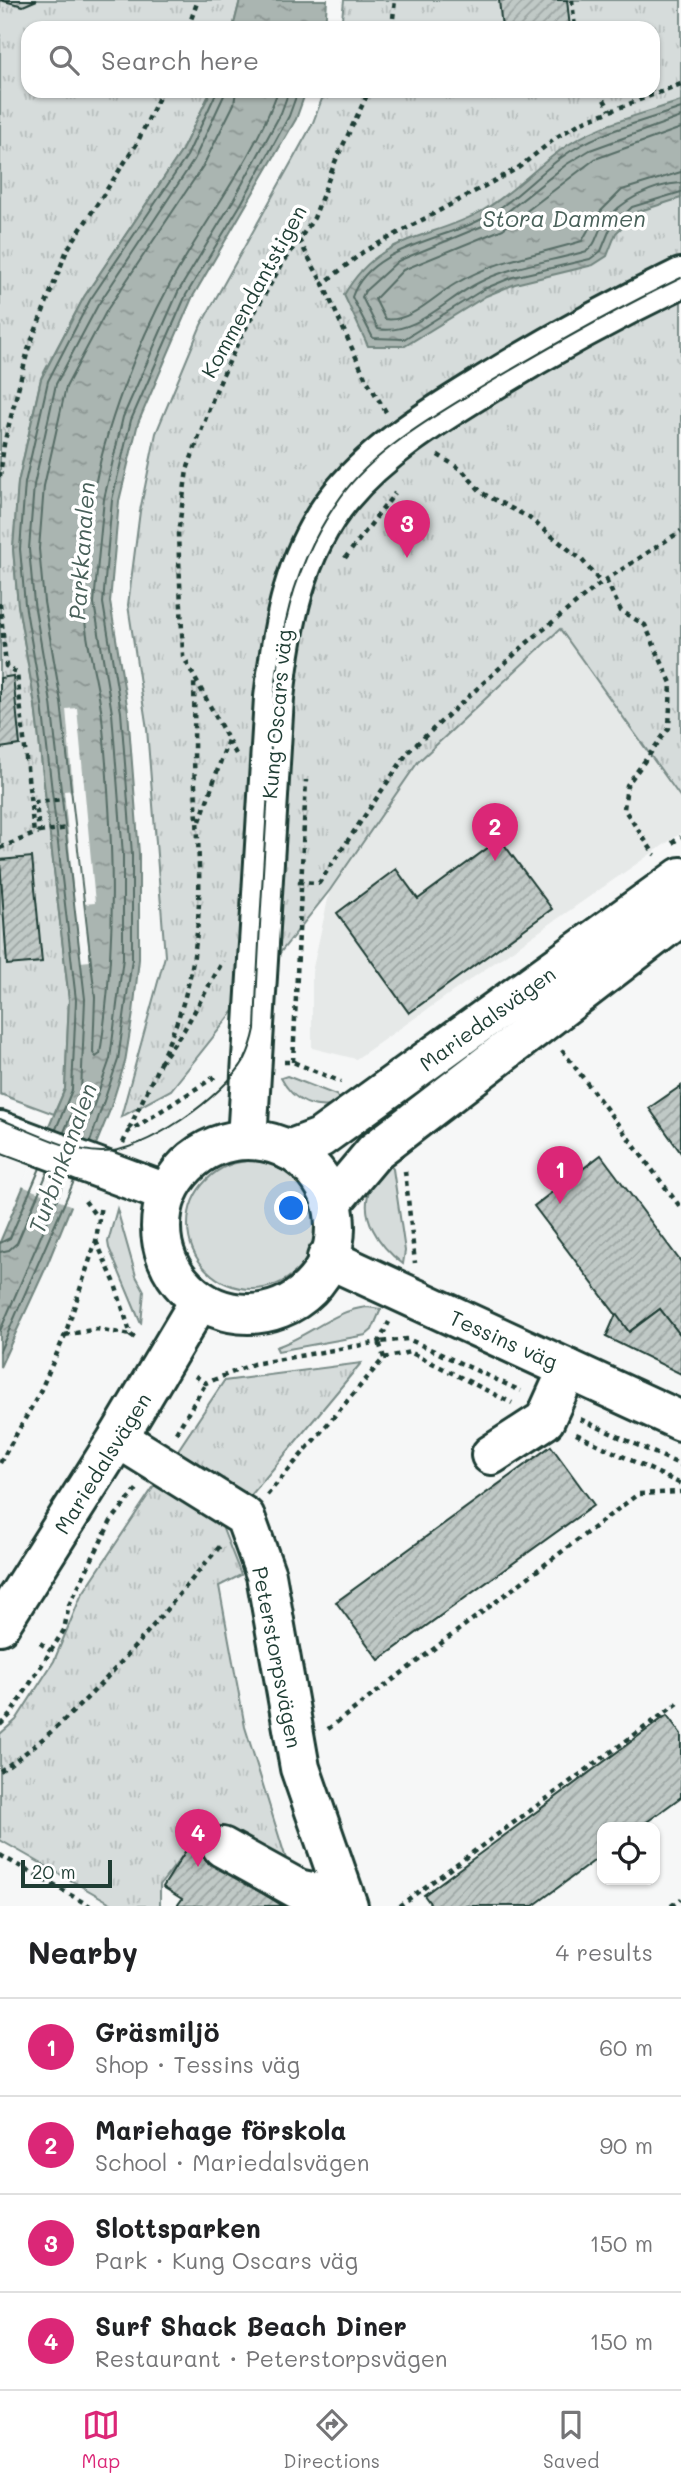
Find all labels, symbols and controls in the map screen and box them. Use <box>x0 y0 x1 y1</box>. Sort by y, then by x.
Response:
search box <box>21 21 660 98</box>
icon: search <box>45 41 83 79</box>
text: Search here <box>101 43 259 77</box>
street label: Kommendantstigen <box>194 200 312 382</box>
water label: Stora Dammen <box>482 203 646 233</box>
water label: Parkkanalen <box>61 481 101 621</box>
pin: 3 <box>384 500 430 558</box>
street label: Kung Oscars väg <box>255 628 297 800</box>
pin: 2 <box>472 803 518 861</box>
street label: Mariedalsvägen <box>414 960 560 1076</box>
water label: Turbinkanalen <box>21 1079 103 1237</box>
pin: 1 <box>537 1146 583 1204</box>
your location <box>274 1191 308 1225</box>
street label: Tessins väg <box>446 1303 562 1375</box>
street label: Mariedalsvägen <box>48 1387 156 1539</box>
street label: Peterstorpsvägen <box>247 1564 309 1750</box>
pin: 4 <box>175 1809 221 1867</box>
map controls <box>597 1822 660 1885</box>
button: locate <box>597 1822 660 1885</box>
scale bar <box>21 1857 112 1889</box>
text: 20 m <box>32 1859 76 1884</box>
text: Nearby <box>28 1932 138 1972</box>
text: 4 results <box>556 1937 653 1967</box>
text: Gräsmiljö <box>95 2015 220 2049</box>
text: 1 <box>46 2032 56 2062</box>
text: 60 m <box>599 2032 653 2062</box>
text: Shop · Tessins väg <box>95 2049 300 2079</box>
text: Mariehage förskola <box>95 2113 347 2147</box>
text: 2 <box>45 2130 57 2160</box>
text: 90 m <box>600 2130 653 2160</box>
text: School · Mariedalsvägen <box>95 2147 369 2177</box>
text: Slottsparken <box>95 2211 261 2245</box>
text: 3 <box>44 2228 58 2258</box>
text: 150 m <box>589 2228 653 2258</box>
text: Park · Kung Oscars väg <box>95 2245 358 2275</box>
text: Surf Shack Beach Diner <box>95 2309 407 2343</box>
text: 4 <box>44 2326 58 2356</box>
text: 150 m <box>589 2326 653 2356</box>
text: Restaurant · Peterstorpsvägen <box>95 2343 448 2373</box>
tab: Map <box>82 2406 120 2473</box>
tab: Directions <box>283 2406 380 2473</box>
tab: Saved <box>543 2406 599 2473</box>

